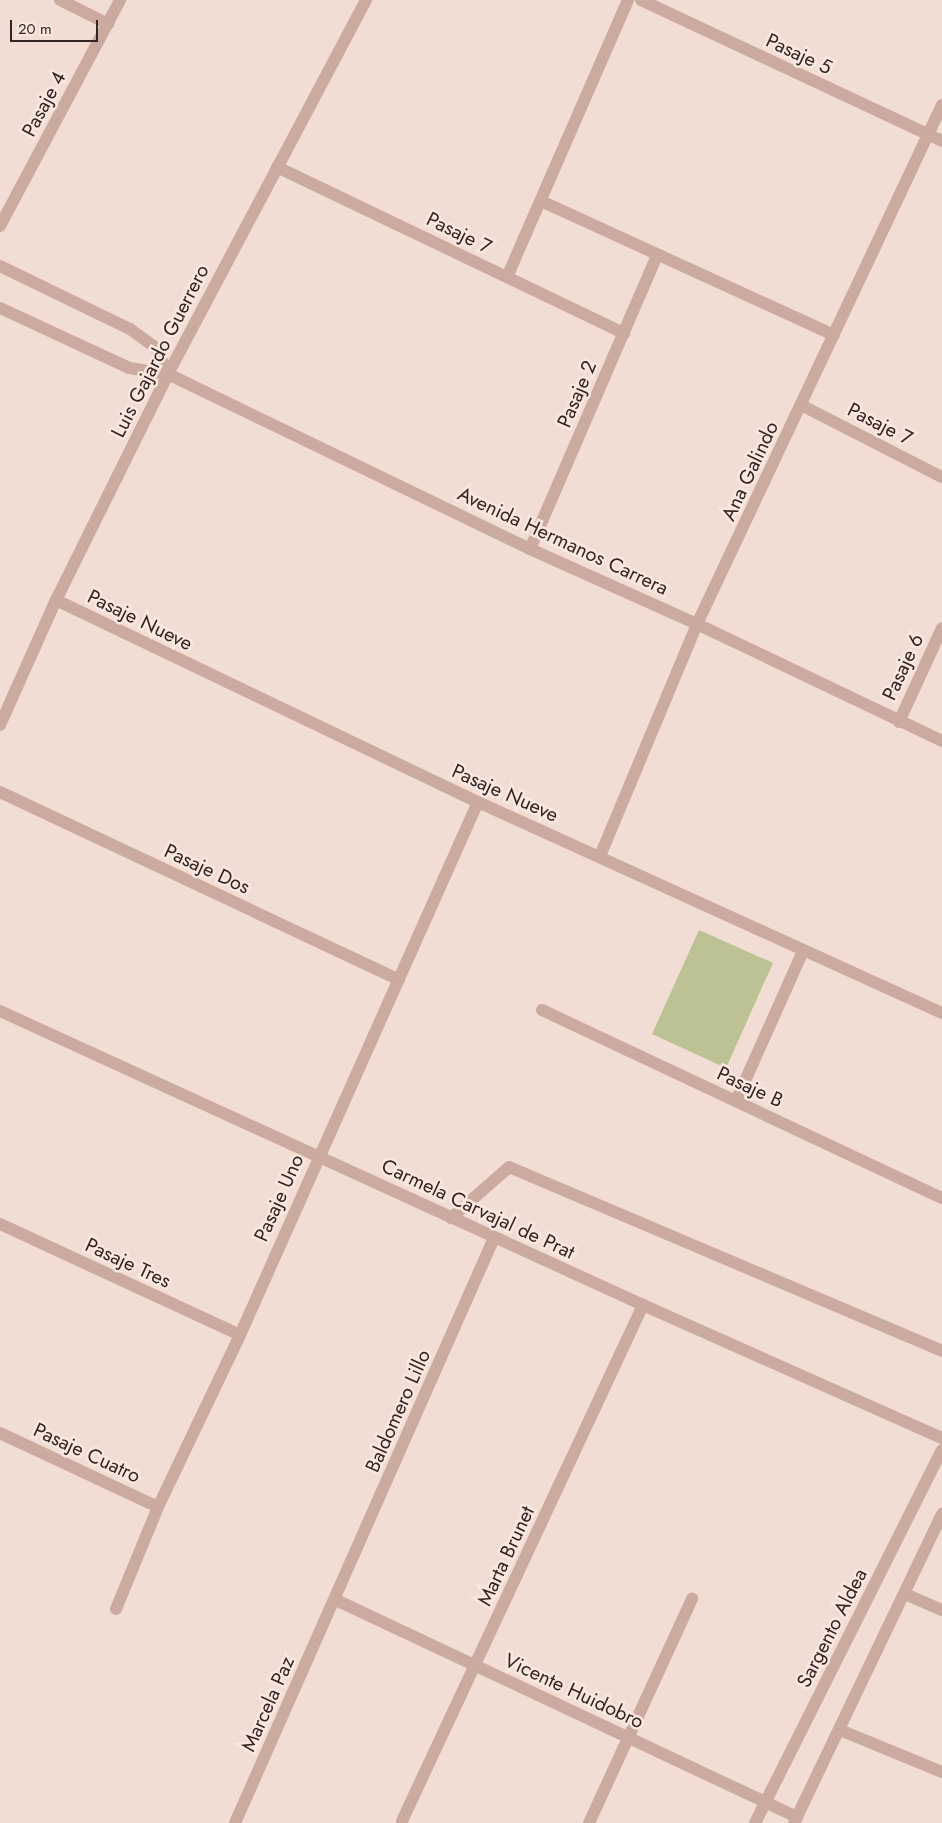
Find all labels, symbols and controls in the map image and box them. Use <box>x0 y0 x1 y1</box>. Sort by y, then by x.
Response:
scale bar <box>12 10 100 42</box>
text: 20 m <box>18 18 52 40</box>
street label: Pasaje 5 <box>762 28 836 80</box>
street label: Pasaje 4 <box>17 67 71 141</box>
street label: Pasaje 7 <box>423 207 495 259</box>
street label: Luis Gajardo Guerrero <box>106 261 214 441</box>
street label: Pasaje 2 <box>552 357 602 431</box>
street label: Pasaje 7 <box>844 398 916 450</box>
street label: Ana Galindo <box>717 417 783 525</box>
street label: Avenida Hermanos Carrera <box>454 482 672 600</box>
street label: Pasaje Nueve <box>84 584 196 656</box>
street label: Pasaje 6 <box>877 630 929 704</box>
street label: Pasaje Nueve <box>448 759 562 827</box>
street label: Pasaje Dos <box>160 839 254 899</box>
street label: Pasaje B <box>713 1061 787 1113</box>
street label: Pasaje Uno <box>249 1151 309 1245</box>
street label: Carmela Carvajal de Prat <box>378 1154 578 1264</box>
street label: Pasaje Tres <box>81 1233 175 1293</box>
street label: Baldomero Lillo <box>360 1346 436 1476</box>
street label: Pasaje Cuatro <box>30 1418 144 1488</box>
street label: Marta Brunet <box>472 1502 540 1610</box>
street label: Sargento Aldea <box>792 1565 872 1691</box>
street label: Vicente Huidobro <box>500 1648 648 1734</box>
street label: Marcela Paz <box>236 1653 300 1755</box>

